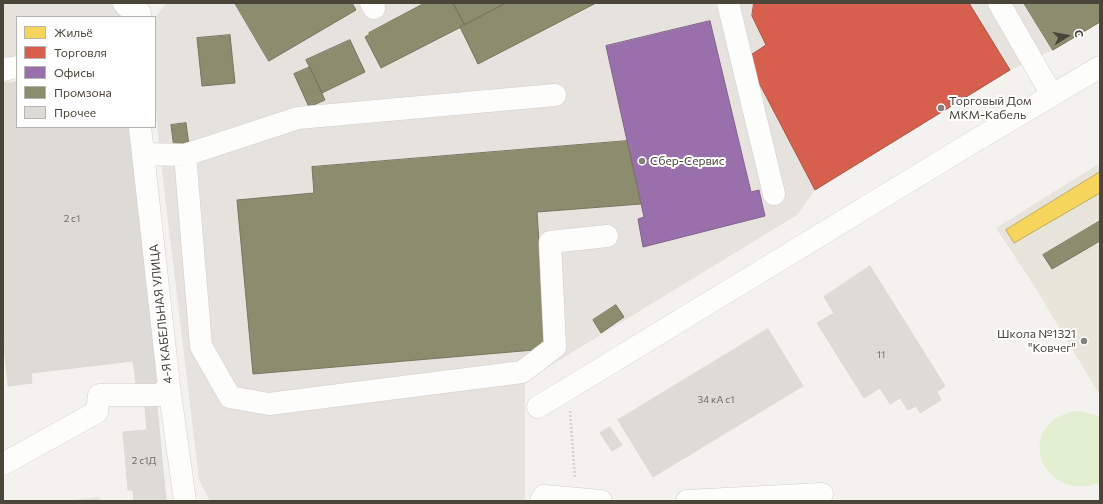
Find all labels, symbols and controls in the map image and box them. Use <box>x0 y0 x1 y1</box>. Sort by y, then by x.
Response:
legend <box>16 16 156 128</box>
north arrow <box>1047 16 1087 56</box>
text: Жильё <box>54 25 93 39</box>
text: С <box>1072 29 1086 39</box>
text: Торговля <box>54 45 107 59</box>
text: Офисы <box>54 65 95 79</box>
text: Промзона <box>54 85 112 99</box>
place label: Торговый Дом МКМ-Кабель <box>949 94 1032 122</box>
marker: Торговый Дом МКМ-Кабель <box>936 103 946 113</box>
text: Прочее <box>54 105 96 119</box>
place label: Сбер-Сервис <box>650 154 725 168</box>
marker: Сбер-Сервис <box>637 156 647 166</box>
house number: 2 с1 <box>64 213 80 225</box>
street label: 4-Я КАБЕЛЬНАЯ УЛИЦА <box>147 244 175 384</box>
place label: Школа №1321 "Ковчег" <box>997 327 1076 355</box>
marker: Школа №1321 "Ковчег" <box>1079 336 1089 346</box>
house number: 11 <box>877 349 885 361</box>
house number: 34 кА с1 <box>697 394 735 406</box>
house number: 2 с1Д <box>132 455 156 467</box>

